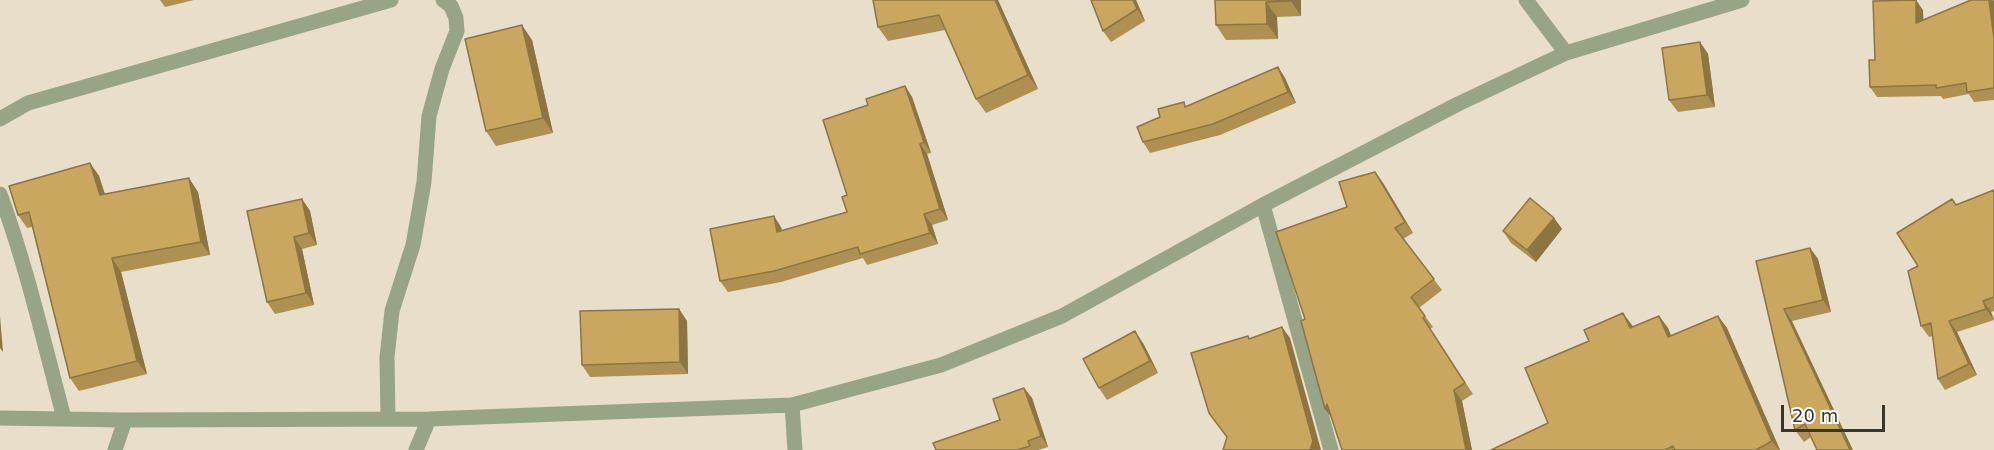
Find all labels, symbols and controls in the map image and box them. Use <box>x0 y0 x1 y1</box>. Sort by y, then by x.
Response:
scale bar <box>1784 393 1888 431</box>
text: 20 m <box>1792 405 1838 426</box>

